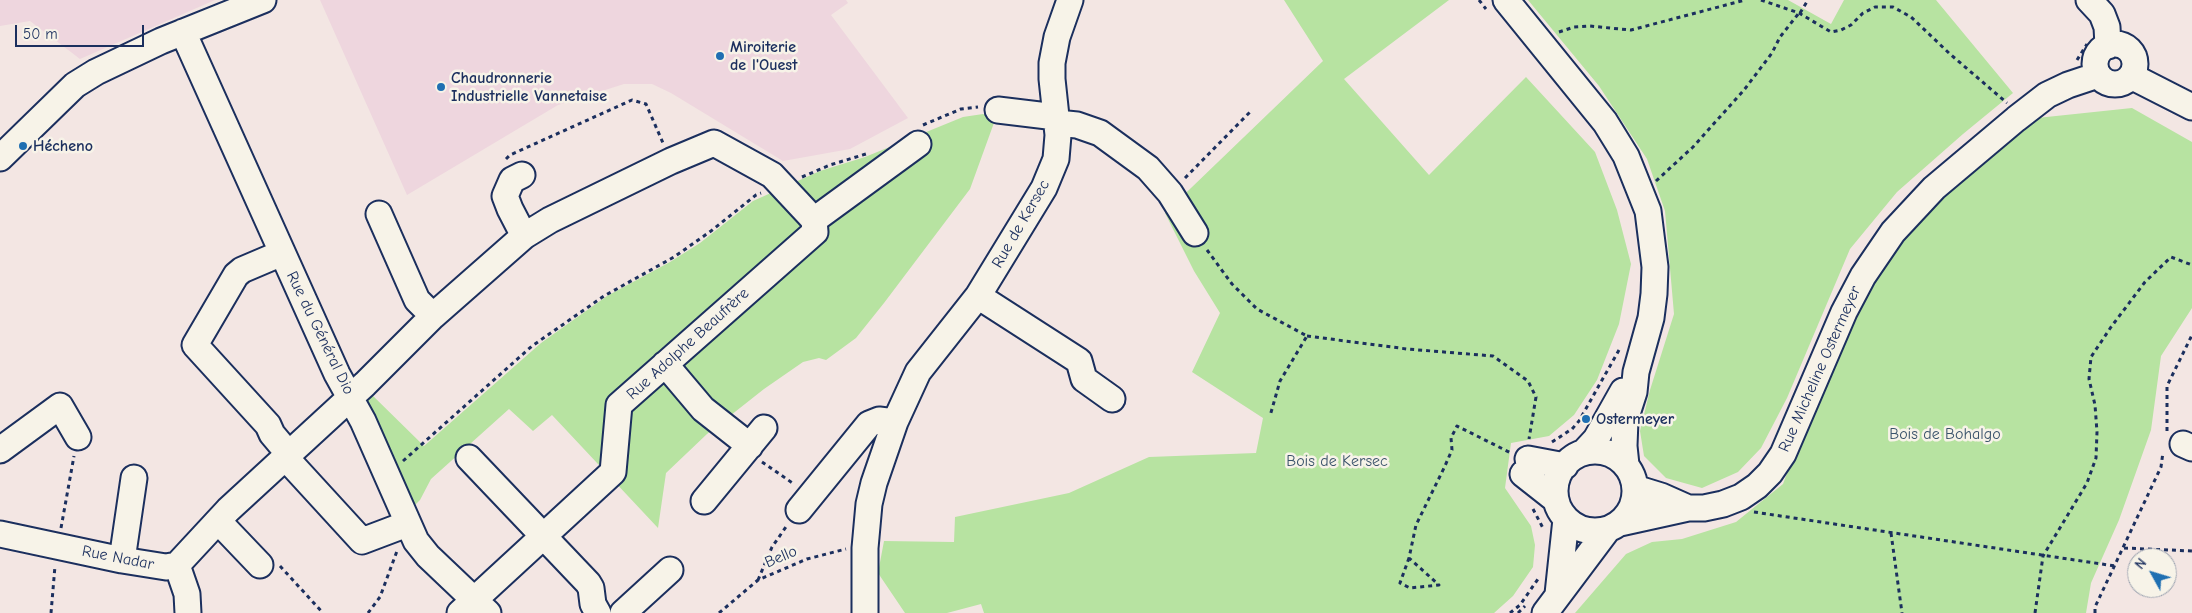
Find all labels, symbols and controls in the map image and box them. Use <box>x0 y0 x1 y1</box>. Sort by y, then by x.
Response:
scale bar <box>18 15 146 47</box>
text: 50 m <box>23 25 58 43</box>
place label: Miroiterie de l'Ouest <box>730 37 797 75</box>
marker: Miroiterie de l'Ouest <box>714 50 726 62</box>
place label: Chaudronnerie Industrielle Vannetaise <box>451 68 607 106</box>
marker: Chaudronnerie Industrielle Vannetaise <box>435 81 447 93</box>
place label: Hécheno <box>33 136 93 156</box>
marker: Hécheno <box>17 140 29 152</box>
street label: Rue de Kersec <box>988 177 1054 271</box>
street label: Rue du Général Dio <box>282 268 358 398</box>
street label: Rue Micheline Ostermeyer <box>1775 283 1865 455</box>
street label: Rue Adolphe Beaufrère <box>623 284 753 404</box>
place label: Ostermeyer <box>1596 409 1674 429</box>
marker: Ostermeyer <box>1580 413 1592 425</box>
park label: Bois de Bohalgo <box>1889 424 2001 444</box>
park label: Bois de Kersec <box>1286 451 1388 471</box>
street label: Rue Nadar <box>80 542 156 574</box>
street label: Bello <box>762 542 800 572</box>
north arrow <box>2127 548 2177 598</box>
text: N <box>2131 555 2150 573</box>

